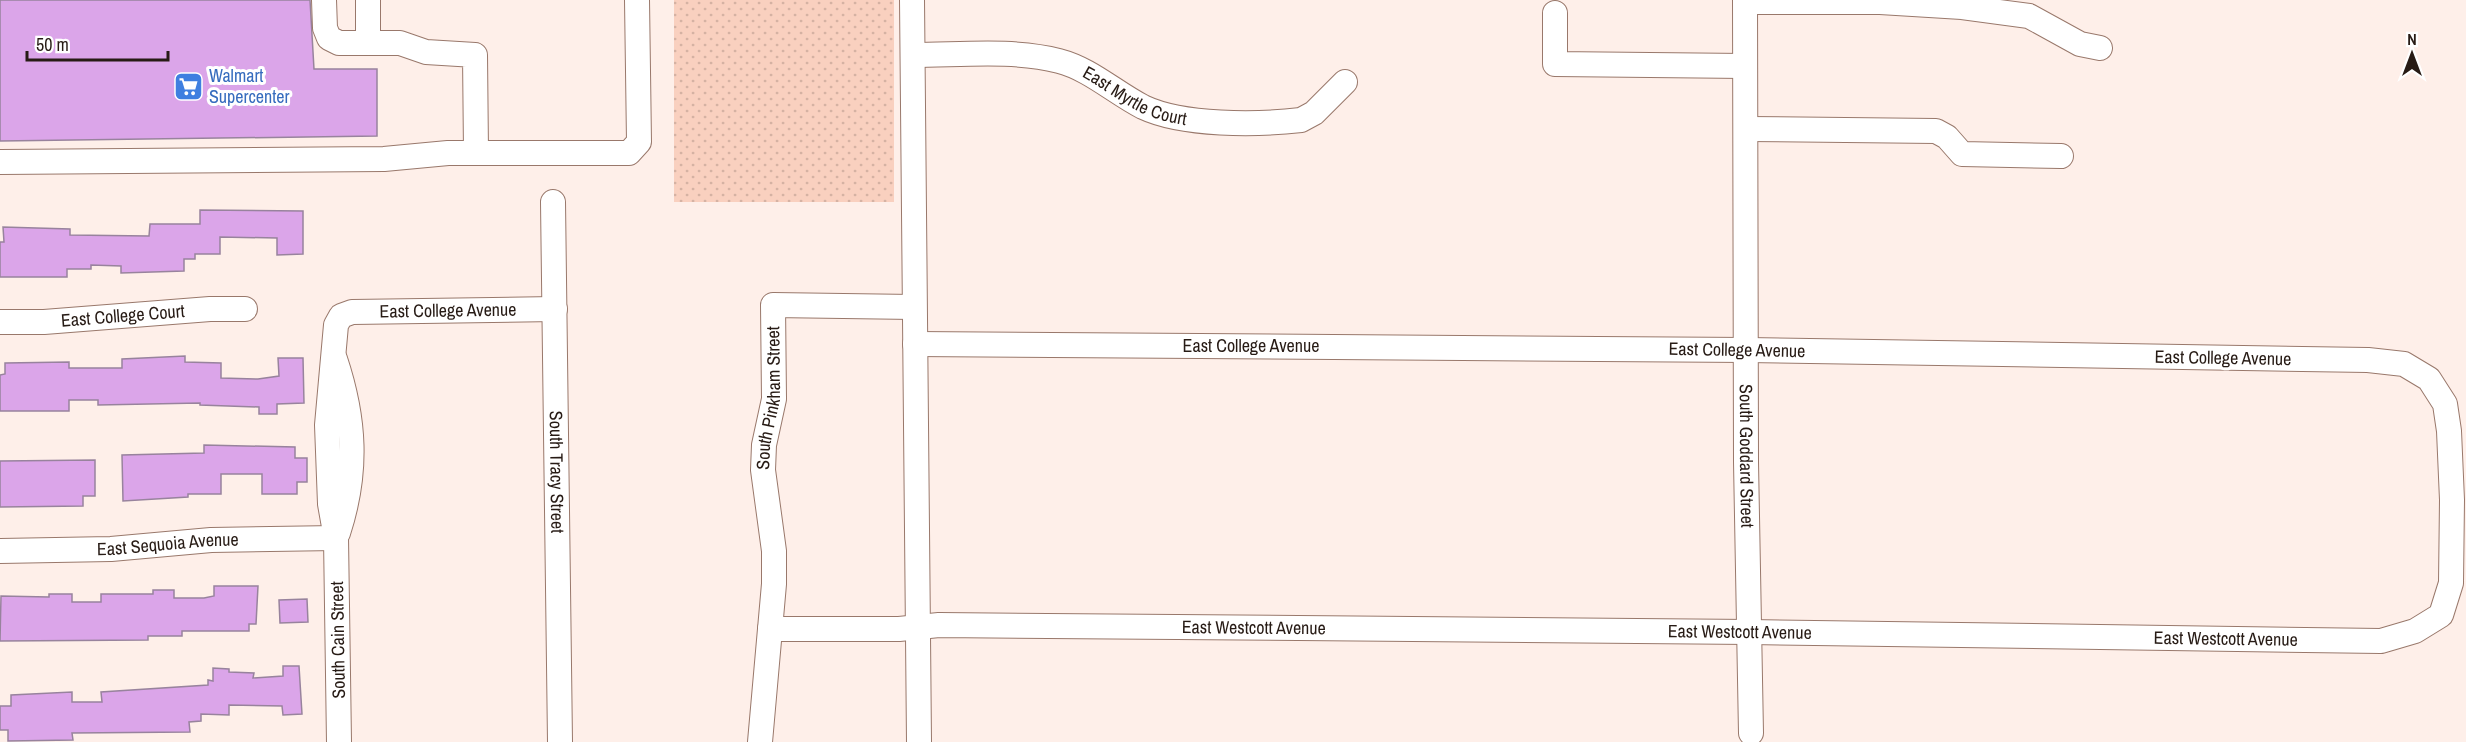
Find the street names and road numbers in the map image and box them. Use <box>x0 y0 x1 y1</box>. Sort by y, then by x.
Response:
street label: East Myrtle Court <box>1078 60 1189 131</box>
street label: East College Avenue <box>379 297 517 324</box>
street label: East College Court <box>60 298 186 333</box>
street label: South Pinkham Street <box>750 326 786 470</box>
street label: East College Avenue <box>1183 333 1319 358</box>
street label: East College Avenue <box>1668 336 1806 363</box>
street label: East College Avenue <box>2154 344 2292 371</box>
street label: South Goddard Street <box>1734 384 1760 528</box>
street label: South Tracy Street <box>544 411 570 533</box>
street label: East Sequoia Avenue <box>97 527 239 561</box>
street label: South Cain Street <box>324 581 351 699</box>
street label: East Westcott Avenue <box>1182 614 1326 640</box>
street label: East Westcott Avenue <box>1668 618 1812 645</box>
street label: East Westcott Avenue <box>2154 625 2298 652</box>

